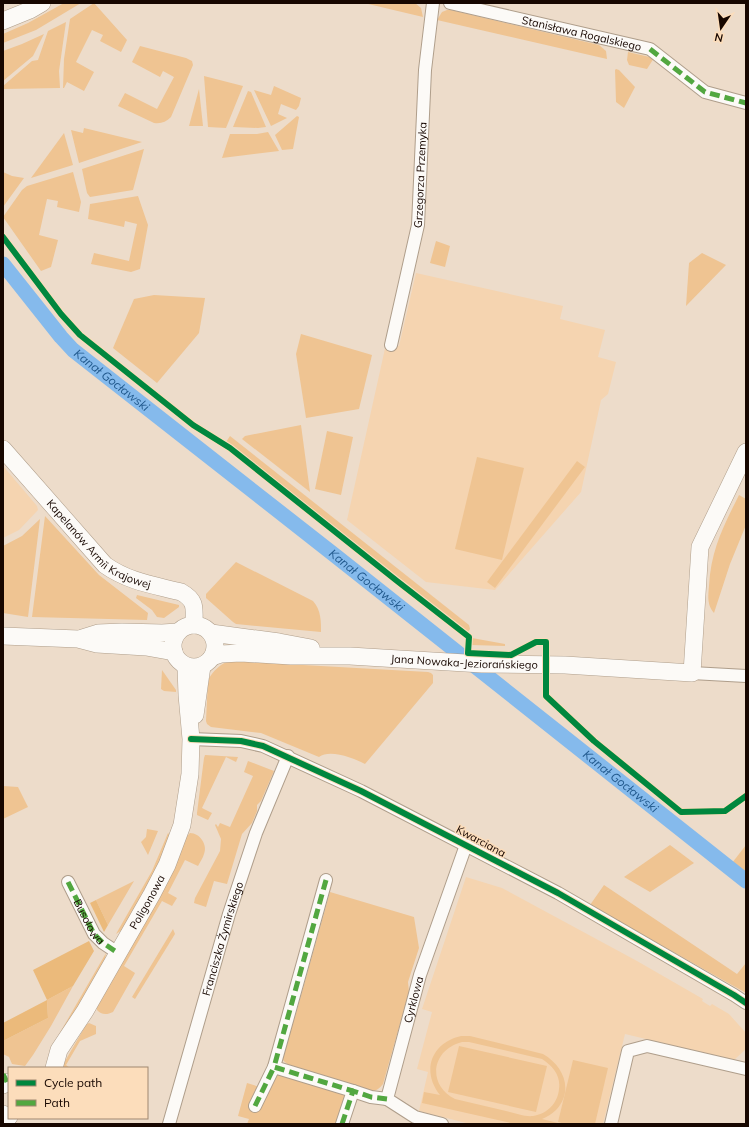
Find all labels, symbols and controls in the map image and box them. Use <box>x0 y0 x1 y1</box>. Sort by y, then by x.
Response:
north arrow <box>701 8 741 48</box>
street label: Stanisława Rogalskiego <box>520 13 643 54</box>
text: N <box>713 30 724 45</box>
street label: Grzegorza Przemyka <box>411 122 430 228</box>
water label: Kanał Gocławski <box>71 346 153 414</box>
street label: Kapelanów Armii Krajowej <box>44 497 152 591</box>
water label: Kanał Gocławski <box>326 546 408 614</box>
street label: Jana Nowaka-Jeziorańskiego <box>390 651 538 672</box>
water label: Kanał Gocławski <box>580 747 662 816</box>
street label: Kwarciana <box>454 822 508 860</box>
street label: Poligonowa <box>126 872 168 932</box>
street label: Franciszka Żymirskiego <box>199 880 246 997</box>
street label: Busolowa <box>71 897 108 948</box>
street label: Cyrklowa <box>401 975 426 1024</box>
legend <box>8 1067 148 1119</box>
text: Cycle path <box>44 1075 102 1090</box>
text: Path <box>44 1095 70 1110</box>

